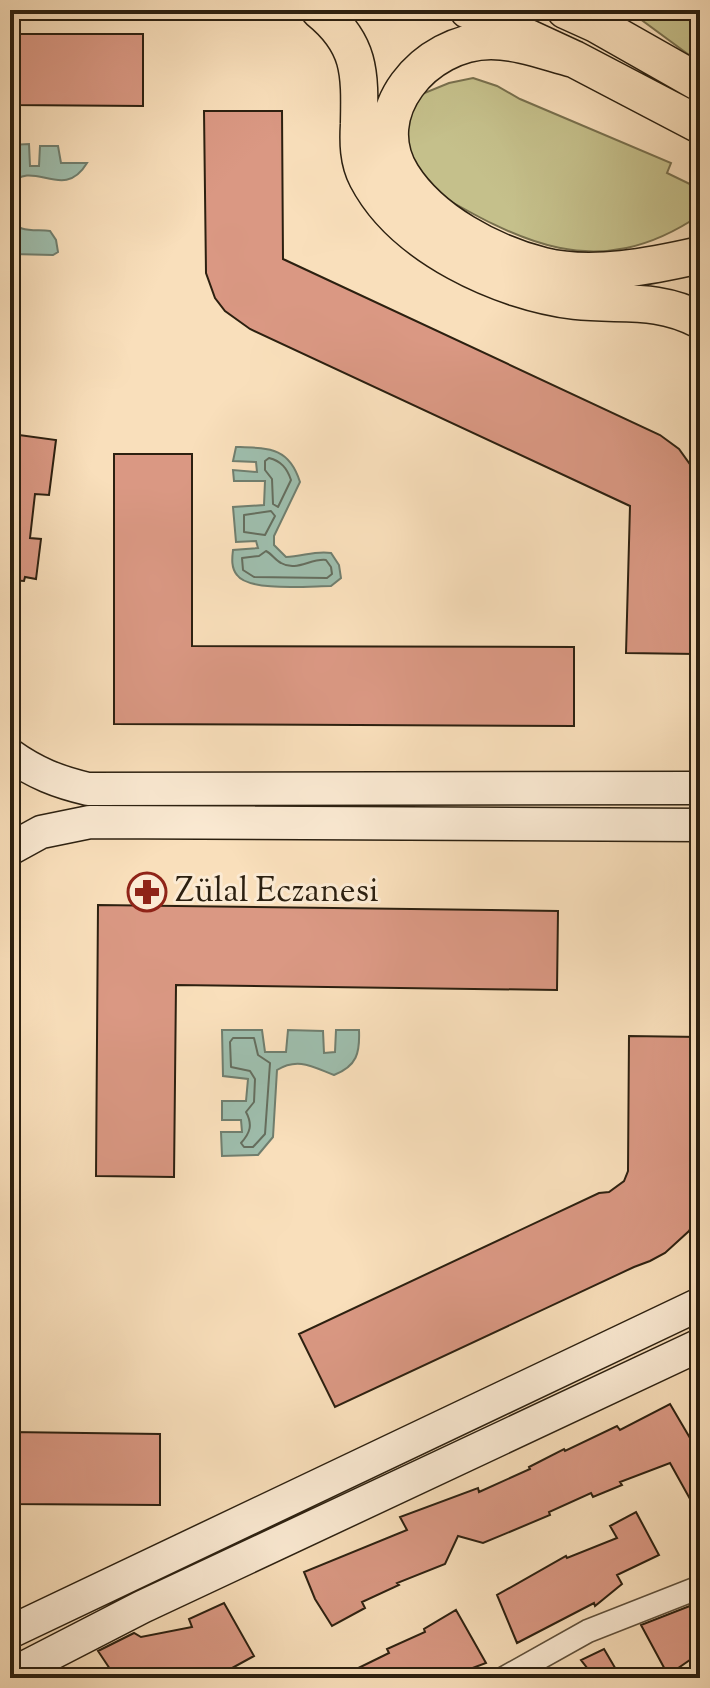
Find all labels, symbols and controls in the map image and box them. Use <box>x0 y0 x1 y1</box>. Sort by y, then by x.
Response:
place label: Zülal Eczanesi <box>175 868 379 917</box>
pharmacy icon: Zülal Eczanesi <box>126 871 168 913</box>

